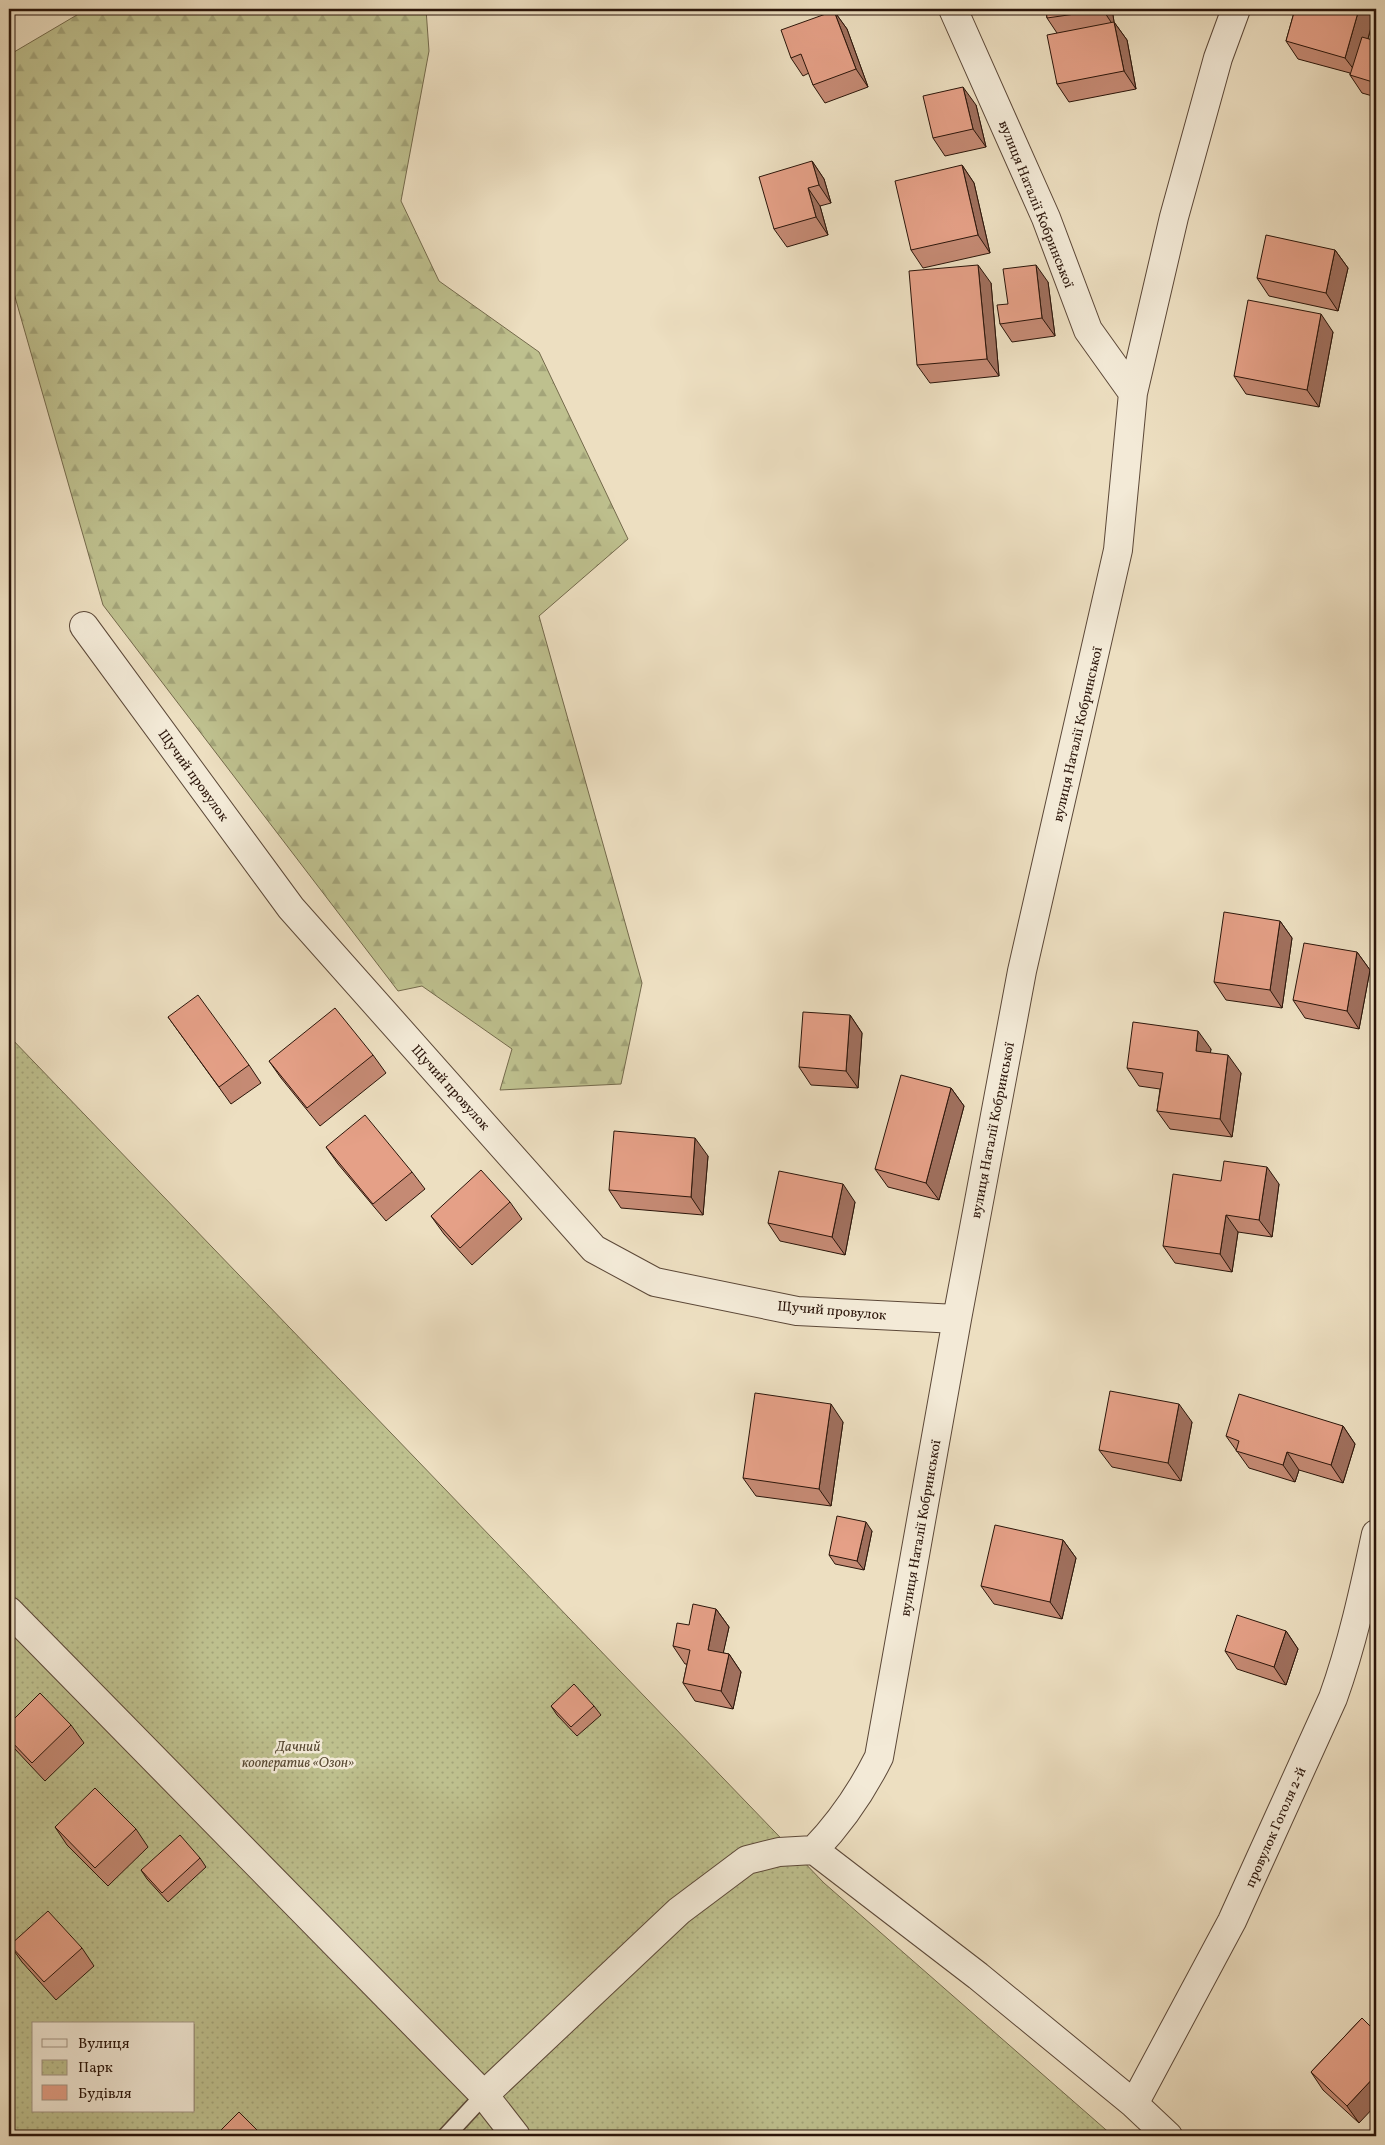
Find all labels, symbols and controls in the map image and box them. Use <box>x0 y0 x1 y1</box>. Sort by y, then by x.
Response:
street label: вулиця Наталії Кобринської <box>993 118 1078 291</box>
street label: вулиця Наталії Кобринської <box>1049 645 1108 824</box>
street label: Щучий провулок <box>153 726 233 826</box>
street label: Щучий провулок <box>406 1041 494 1135</box>
street label: вулиця Наталії Кобринської <box>967 1041 1020 1220</box>
street label: Щучий провулок <box>777 1297 888 1326</box>
street label: вулиця Наталії Кобринської <box>897 1438 946 1618</box>
park label: Дачний кооператив «Озон» <box>242 1738 354 1773</box>
street label: провулок Гоголя 2-й <box>1241 1764 1312 1891</box>
legend <box>32 2022 195 2112</box>
text: Вулиця <box>78 2034 130 2055</box>
text: Парк <box>78 2058 113 2079</box>
text: Будівля <box>78 2084 132 2105</box>

